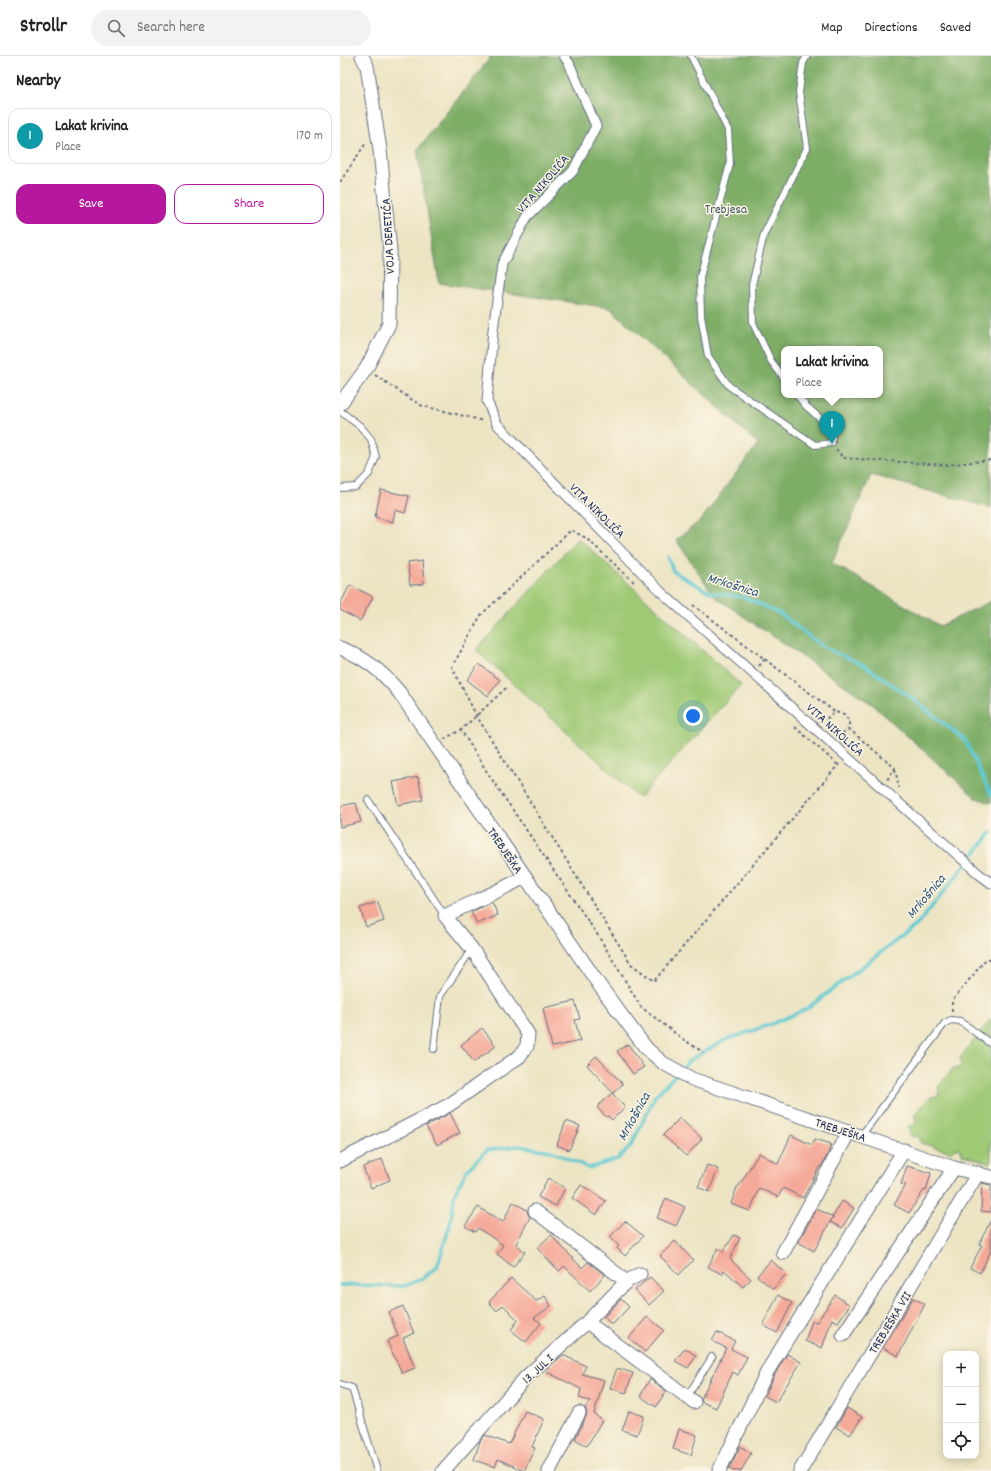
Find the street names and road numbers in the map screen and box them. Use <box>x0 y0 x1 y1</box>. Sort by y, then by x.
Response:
street label: VITA NIKOLIĆA <box>513 151 575 218</box>
street label: VOJA DERETIĆA <box>378 197 401 274</box>
street label: VITA NIKOLIĆA <box>564 479 629 544</box>
street label: VITA NIKOLIĆA <box>801 700 868 762</box>
street label: TREBJEŠKA <box>481 824 527 879</box>
street label: TREBJEŠKA <box>812 1114 868 1149</box>
street label: TREBJEŠKA VII <box>865 1288 917 1358</box>
street label: 13. JUL I <box>519 1350 559 1389</box>

